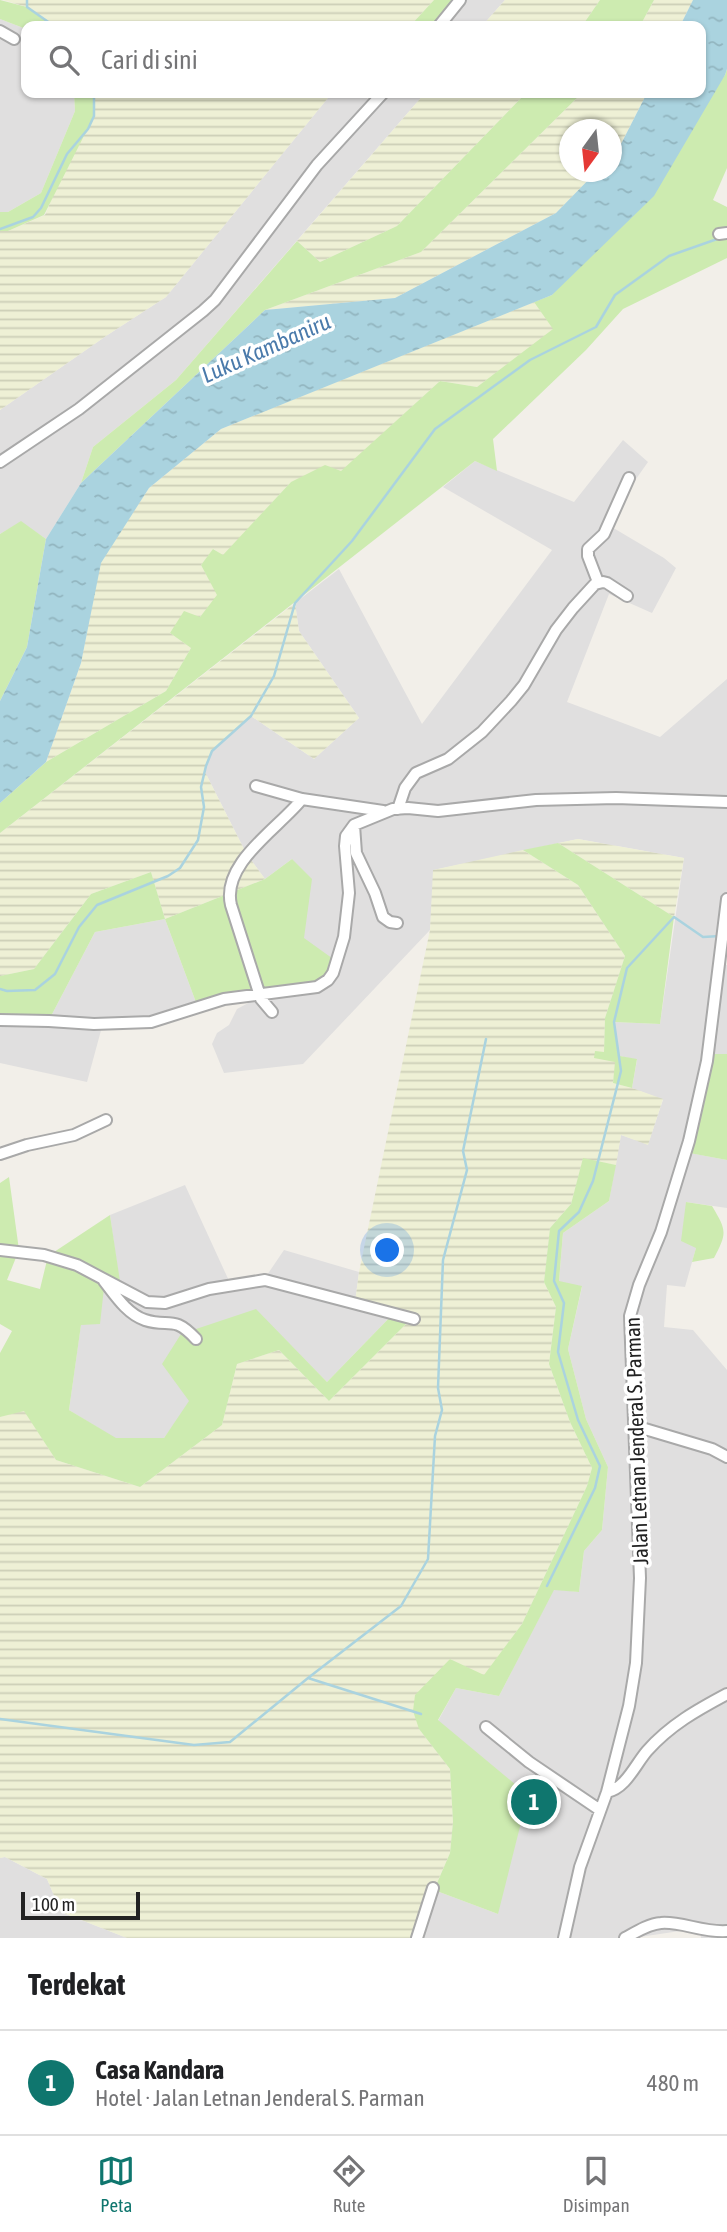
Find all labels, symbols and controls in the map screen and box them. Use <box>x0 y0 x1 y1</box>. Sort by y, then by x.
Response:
search box <box>21 21 706 98</box>
icon: search <box>45 41 83 79</box>
text: Cari di sini <box>101 45 198 75</box>
north arrow <box>559 119 622 182</box>
water label: Luku Kambaniru <box>197 308 335 388</box>
your location <box>370 1233 404 1267</box>
street label: Jalan Letnan Jenderal S. Parman <box>620 1317 652 1565</box>
pin: 1 <box>511 1776 557 1828</box>
scale bar <box>21 1889 140 1921</box>
text: 100 m <box>32 1893 75 1915</box>
text: Terdekat <box>28 1967 125 2001</box>
text: Casa Kandara <box>95 2055 224 2085</box>
text: 1 <box>46 2070 56 2096</box>
text: 480 m <box>647 2070 699 2096</box>
text: Hotel · Jalan Letnan Jenderal S. Parman <box>95 2085 425 2111</box>
tab: Peta <box>97 2152 135 2216</box>
tab: Rute <box>330 2152 368 2216</box>
tab: Disimpan <box>563 2152 630 2216</box>

